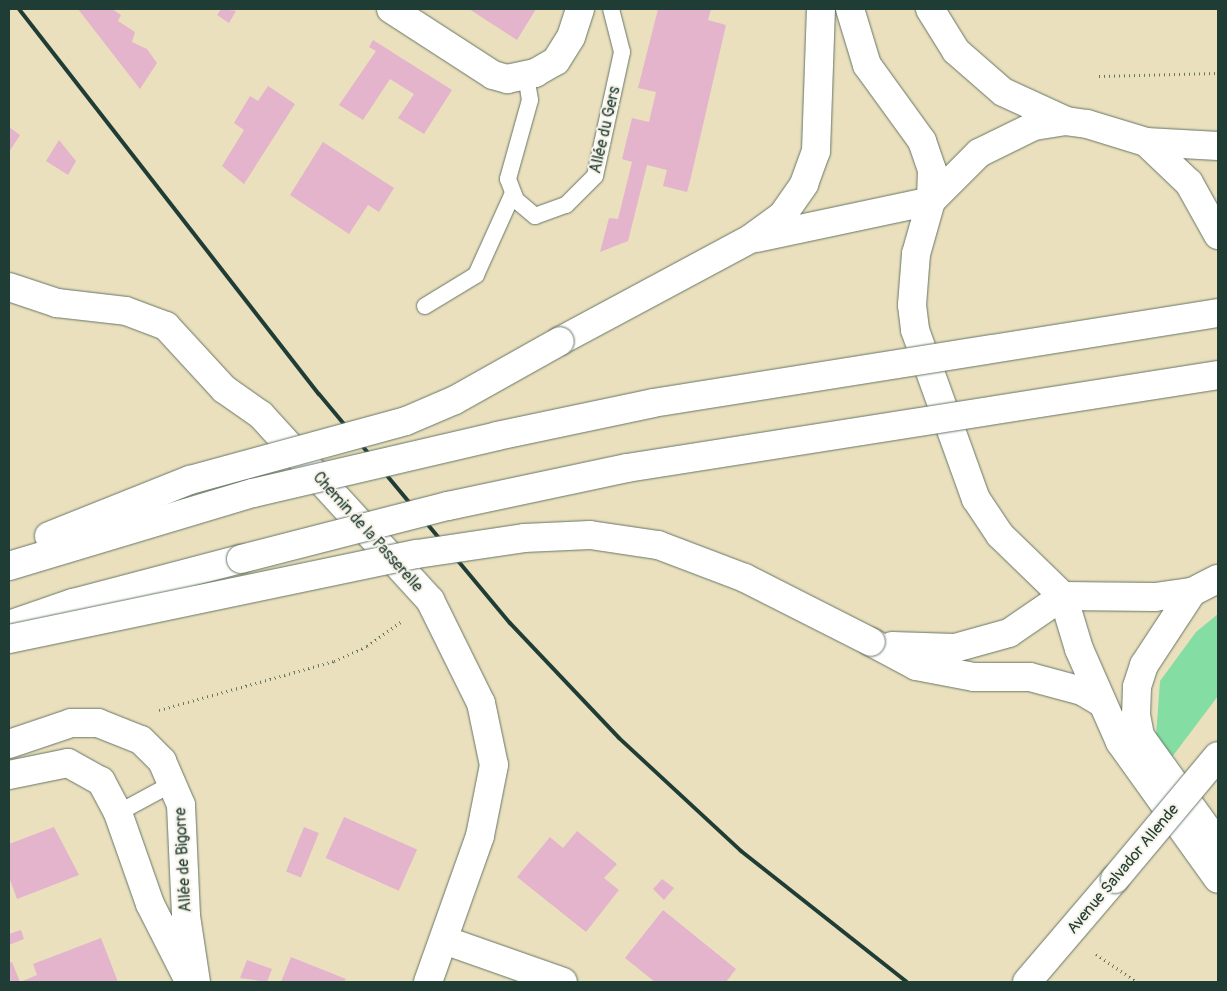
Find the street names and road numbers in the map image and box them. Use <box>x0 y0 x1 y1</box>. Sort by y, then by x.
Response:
street label: Allée du Gers <box>586 85 624 175</box>
street label: Chemin de la Passerelle <box>309 468 427 596</box>
street label: Avenue Salvador Allende <box>1063 800 1183 938</box>
street label: Allée de Bigorre <box>171 807 195 913</box>

